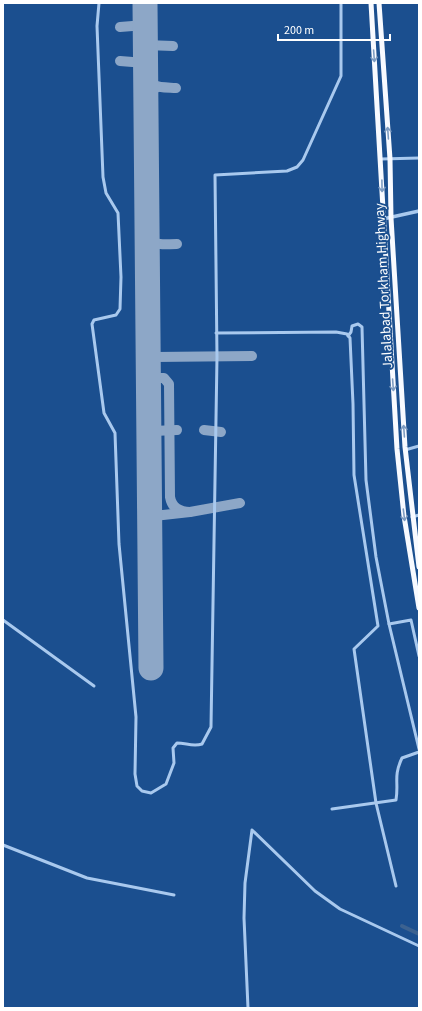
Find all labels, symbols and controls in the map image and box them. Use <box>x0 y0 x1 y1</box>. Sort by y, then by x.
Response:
scale bar <box>278 16 390 42</box>
text: 200 m <box>284 22 314 39</box>
one-way arrow <box>371 49 378 62</box>
one-way arrow <box>385 127 392 140</box>
one-way arrow <box>378 179 386 192</box>
street label: Jalalabad Torkham Highway <box>370 202 398 369</box>
one-way arrow <box>389 378 397 391</box>
one-way arrow <box>400 425 407 438</box>
one-way arrow <box>400 508 407 521</box>

